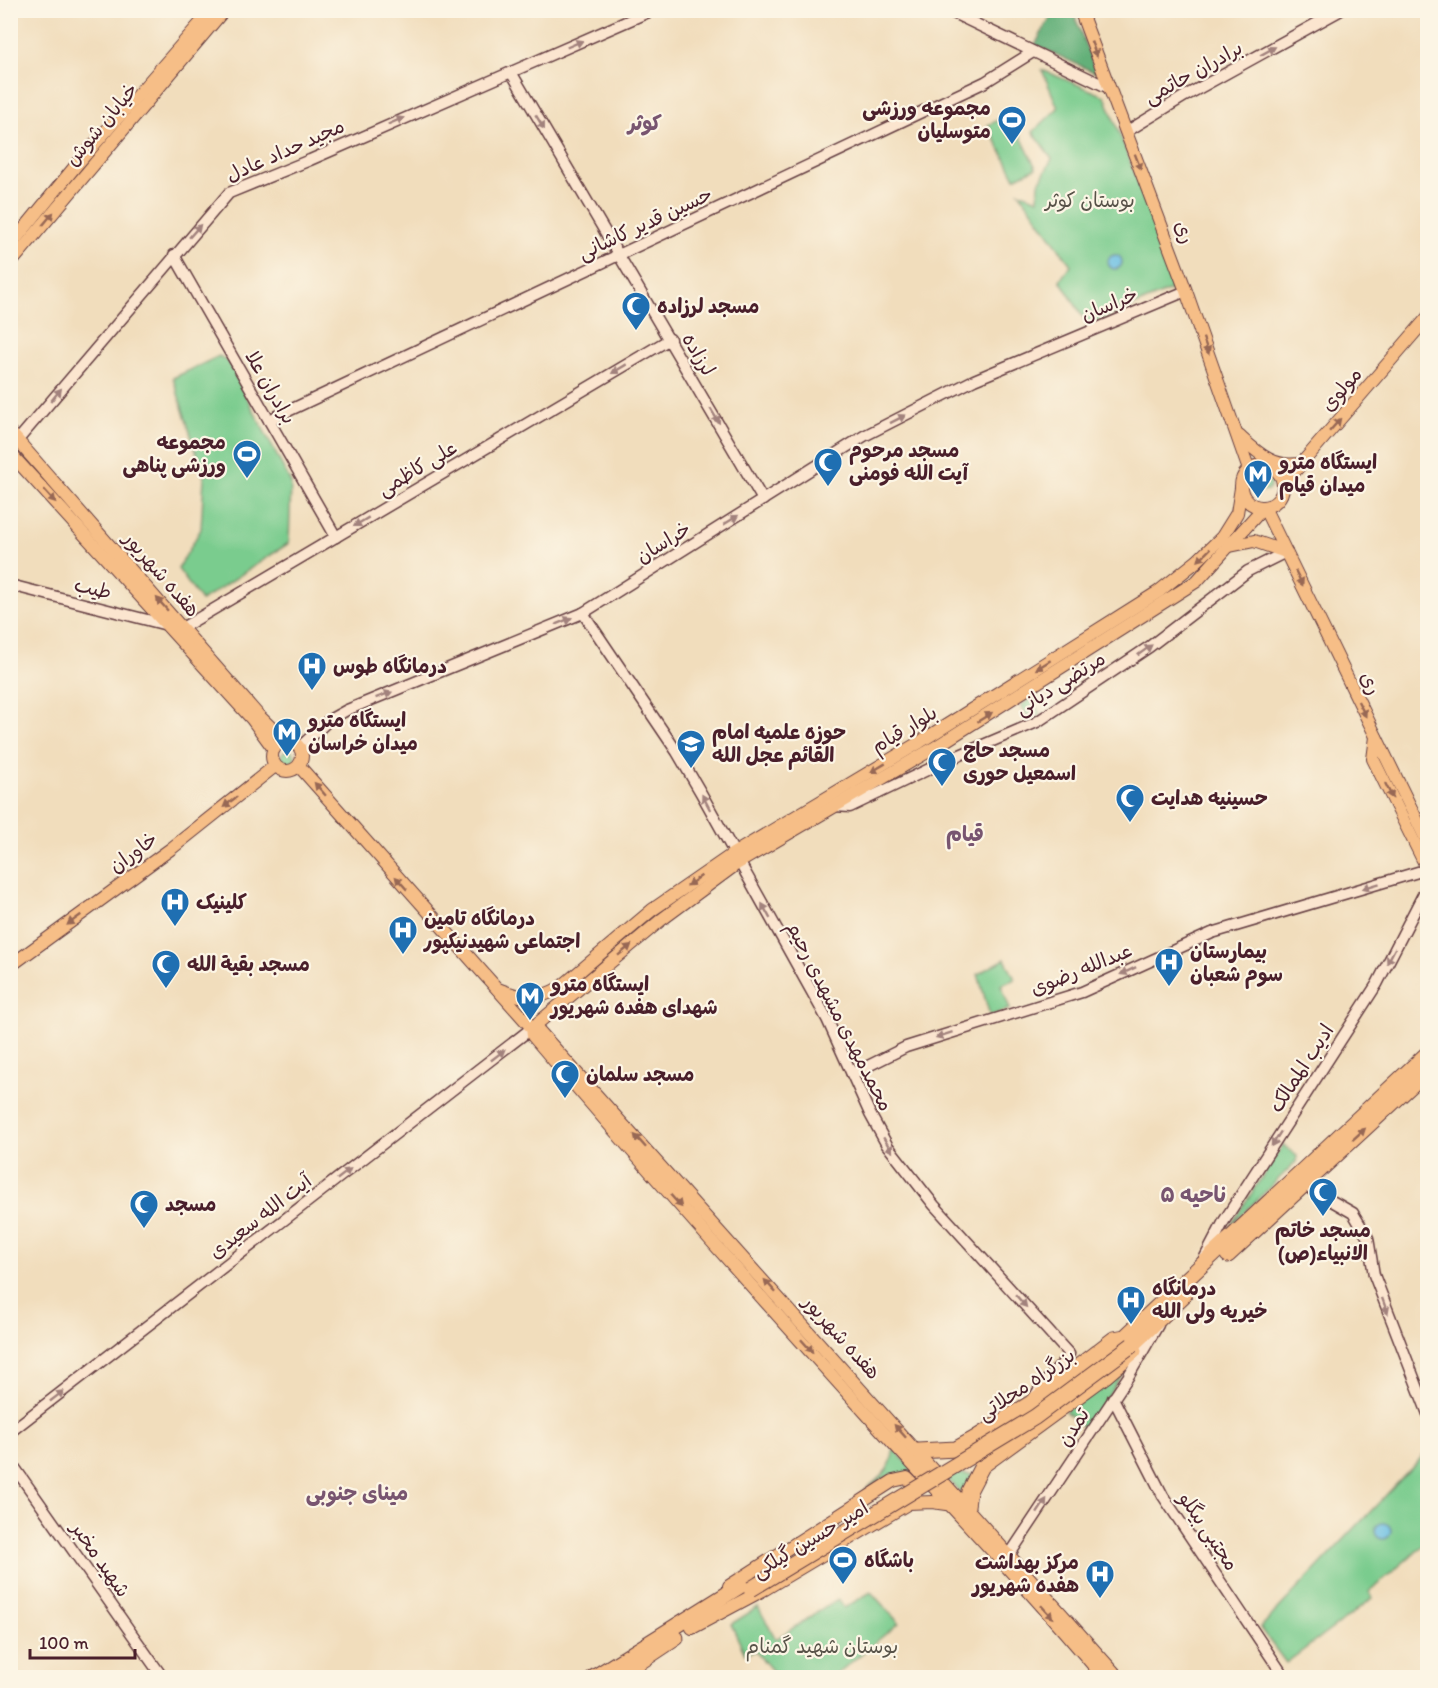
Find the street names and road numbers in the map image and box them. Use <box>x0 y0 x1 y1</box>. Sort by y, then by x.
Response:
street label: برادران حاتمی <box>1139 35 1247 110</box>
street label: خیابان شوش <box>59 78 143 170</box>
street label: مجید حداد عادل <box>222 113 348 187</box>
street label: حسین قدیر کاشانی <box>574 181 717 266</box>
street label: ری <box>1170 217 1200 247</box>
street label: خراسان <box>1077 281 1141 327</box>
street label: لرزاده <box>677 328 721 380</box>
street label: برادران علا <box>240 346 302 428</box>
street label: مولوی <box>1315 362 1367 417</box>
street label: علی کاظمی <box>373 435 462 502</box>
street label: خراسان <box>631 516 695 568</box>
street label: هفده شهریور <box>117 525 205 622</box>
street label: طیب <box>72 572 114 604</box>
street label: مرتضی دیانی <box>1010 646 1110 721</box>
street label: ری <box>1355 668 1387 698</box>
street label: بلوار قیام <box>867 700 943 761</box>
street label: خاوران <box>104 826 162 878</box>
street label: محمدمهدی مشهدی رحیم <box>778 917 898 1117</box>
street label: عبدالله رضوی <box>1027 938 1135 1000</box>
street label: ادیب الممالک <box>1263 1019 1339 1117</box>
street label: آیت الله سعیدی <box>204 1168 317 1264</box>
street label: هفده شهریور <box>796 1289 886 1385</box>
street label: بزرگراه محلاتی <box>973 1343 1080 1426</box>
street label: تمدن <box>1052 1403 1094 1451</box>
street label: مجتبی بیگلو <box>1172 1486 1244 1576</box>
street label: امیر حسین گیلکی <box>747 1495 873 1584</box>
street label: شهید مخبر <box>65 1515 136 1601</box>

